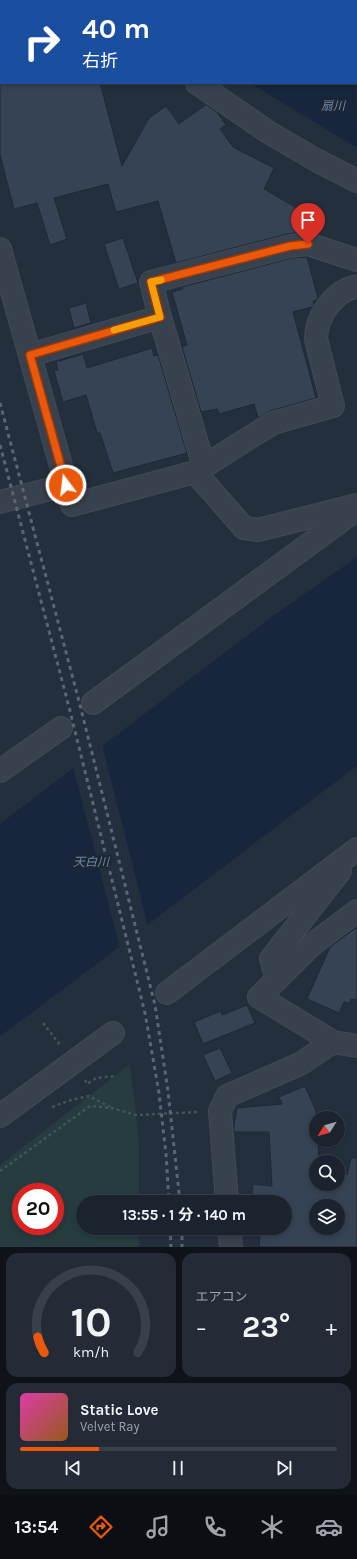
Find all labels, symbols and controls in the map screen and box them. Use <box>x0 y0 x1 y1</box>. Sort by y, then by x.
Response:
text: 40 m <box>82 12 150 45</box>
icon: right <box>16 16 68 68</box>
text: 右折 <box>82 50 118 72</box>
water label: 扇川 <box>321 99 347 113</box>
pin <box>291 203 325 244</box>
icon: arrive <box>297 209 319 231</box>
position arrow <box>45 464 87 506</box>
water label: 天白川 <box>73 855 111 869</box>
north arrow <box>309 1111 345 1147</box>
map controls <box>309 1111 345 1235</box>
button: search <box>309 1155 345 1191</box>
speed limit sign: 20 <box>12 1183 64 1235</box>
button: layers <box>309 1199 345 1235</box>
text: 13:55 · 1 分 · 140 m <box>122 1206 246 1224</box>
text: エアコン <box>196 1289 248 1304</box>
text: 10 <box>70 1298 111 1346</box>
text: 23° <box>242 1309 290 1345</box>
text: − <box>196 1315 207 1341</box>
text: + <box>325 1315 337 1341</box>
text: km/h <box>73 1344 109 1361</box>
text: Static Love <box>80 1401 158 1419</box>
text: Velvet Ray <box>80 1419 140 1434</box>
icon: previous <box>62 1457 84 1479</box>
icon: pause <box>167 1457 189 1479</box>
icon: next <box>273 1457 295 1479</box>
icon: directions <box>87 1513 115 1541</box>
icon: music <box>144 1513 172 1541</box>
icon: phone <box>201 1513 229 1541</box>
icon: climate <box>258 1513 286 1541</box>
icon: car <box>315 1513 343 1541</box>
text: 13:54 <box>14 1516 58 1538</box>

